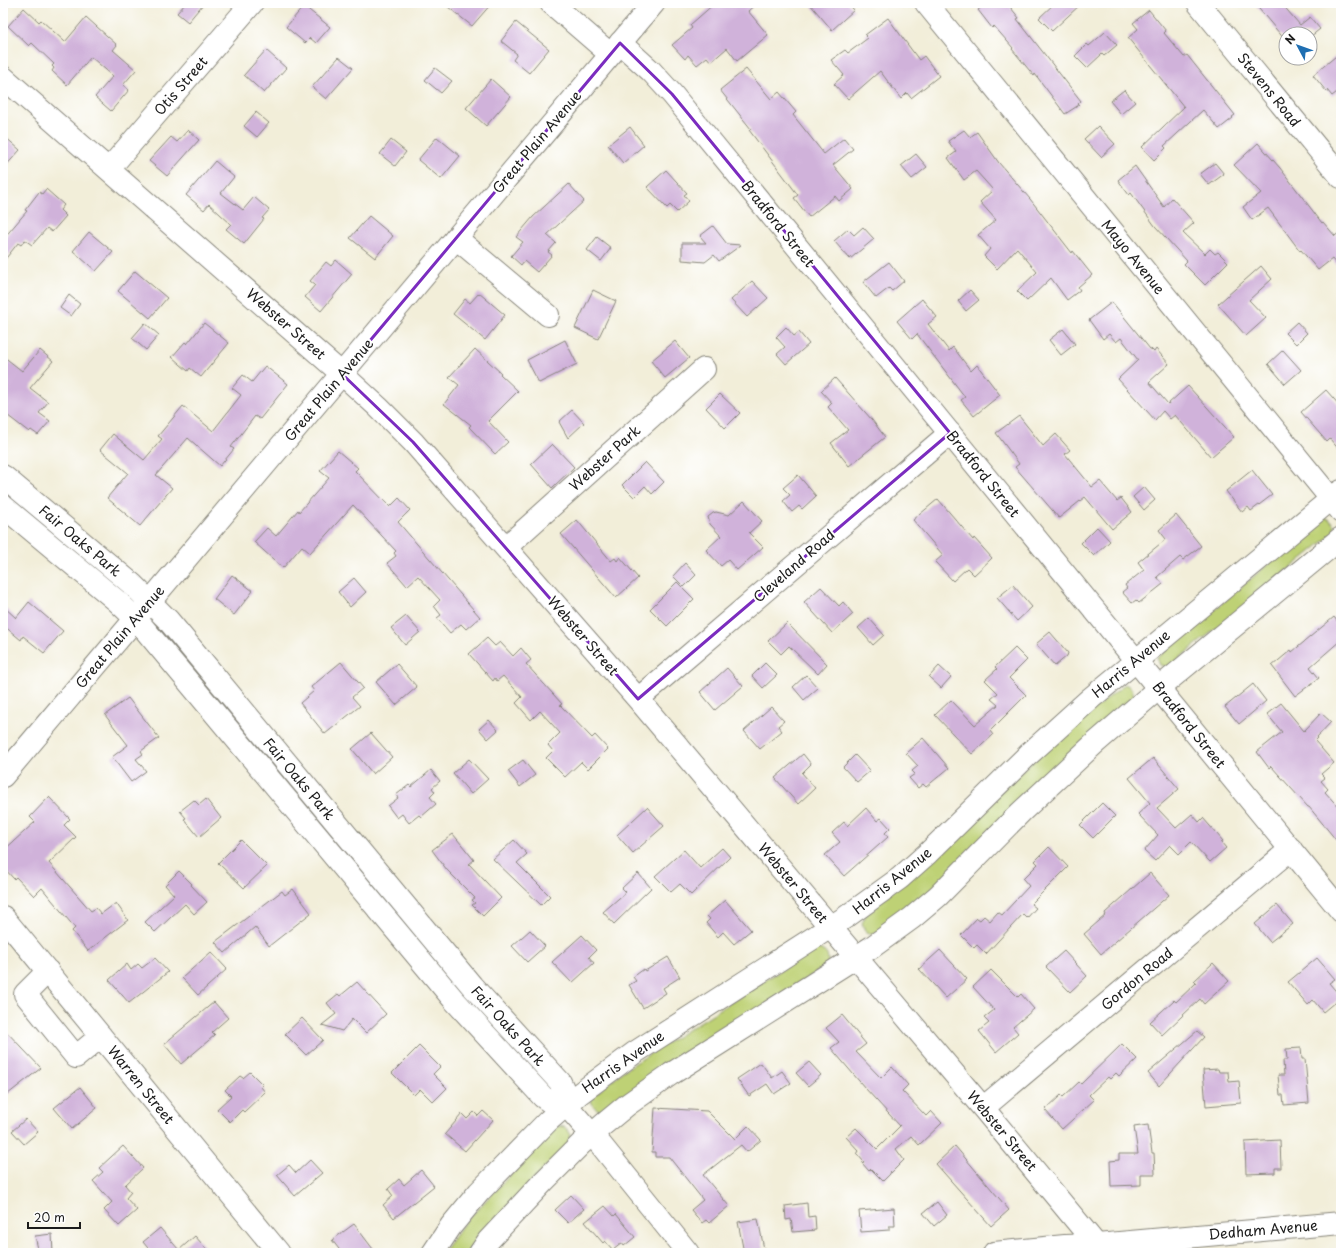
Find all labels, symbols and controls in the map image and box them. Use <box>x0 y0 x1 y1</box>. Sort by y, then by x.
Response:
north arrow <box>1278 26 1318 66</box>
text: N <box>1281 30 1300 48</box>
street label: Stevens Road <box>1233 48 1306 131</box>
street label: Otis Street <box>149 51 212 120</box>
street label: Great Plain Avenue <box>487 85 586 198</box>
street label: Bradford Street <box>737 176 820 272</box>
street label: Mayo Avenue <box>1097 215 1170 299</box>
street label: Webster Street <box>242 283 331 364</box>
street label: Great Plain Avenue <box>279 333 378 446</box>
street label: Webster Park <box>564 419 645 495</box>
street label: Bradford Street <box>942 426 1025 522</box>
street label: Fair Oaks Park <box>35 500 126 582</box>
street label: Cleveland Road <box>748 524 839 607</box>
street label: Great Plain Avenue <box>70 580 169 693</box>
street label: Webster Street <box>543 591 624 680</box>
street label: Harris Avenue <box>1087 624 1175 703</box>
street label: Bradford Street <box>1148 677 1231 773</box>
street label: Fair Oaks Park <box>259 733 340 825</box>
street label: Webster Street <box>753 838 834 928</box>
street label: Harris Avenue <box>848 842 936 919</box>
street label: Gordon Road <box>1096 942 1177 1015</box>
street label: Fair Oaks Park <box>466 981 551 1071</box>
street label: Harris Avenue <box>577 1025 669 1098</box>
street label: Warren Street <box>103 1041 180 1129</box>
street label: Webster Street <box>962 1086 1043 1176</box>
scale bar <box>28 1204 80 1230</box>
text: 20 m <box>34 1208 65 1226</box>
street label: Dedham Avenue <box>1207 1214 1319 1245</box>

